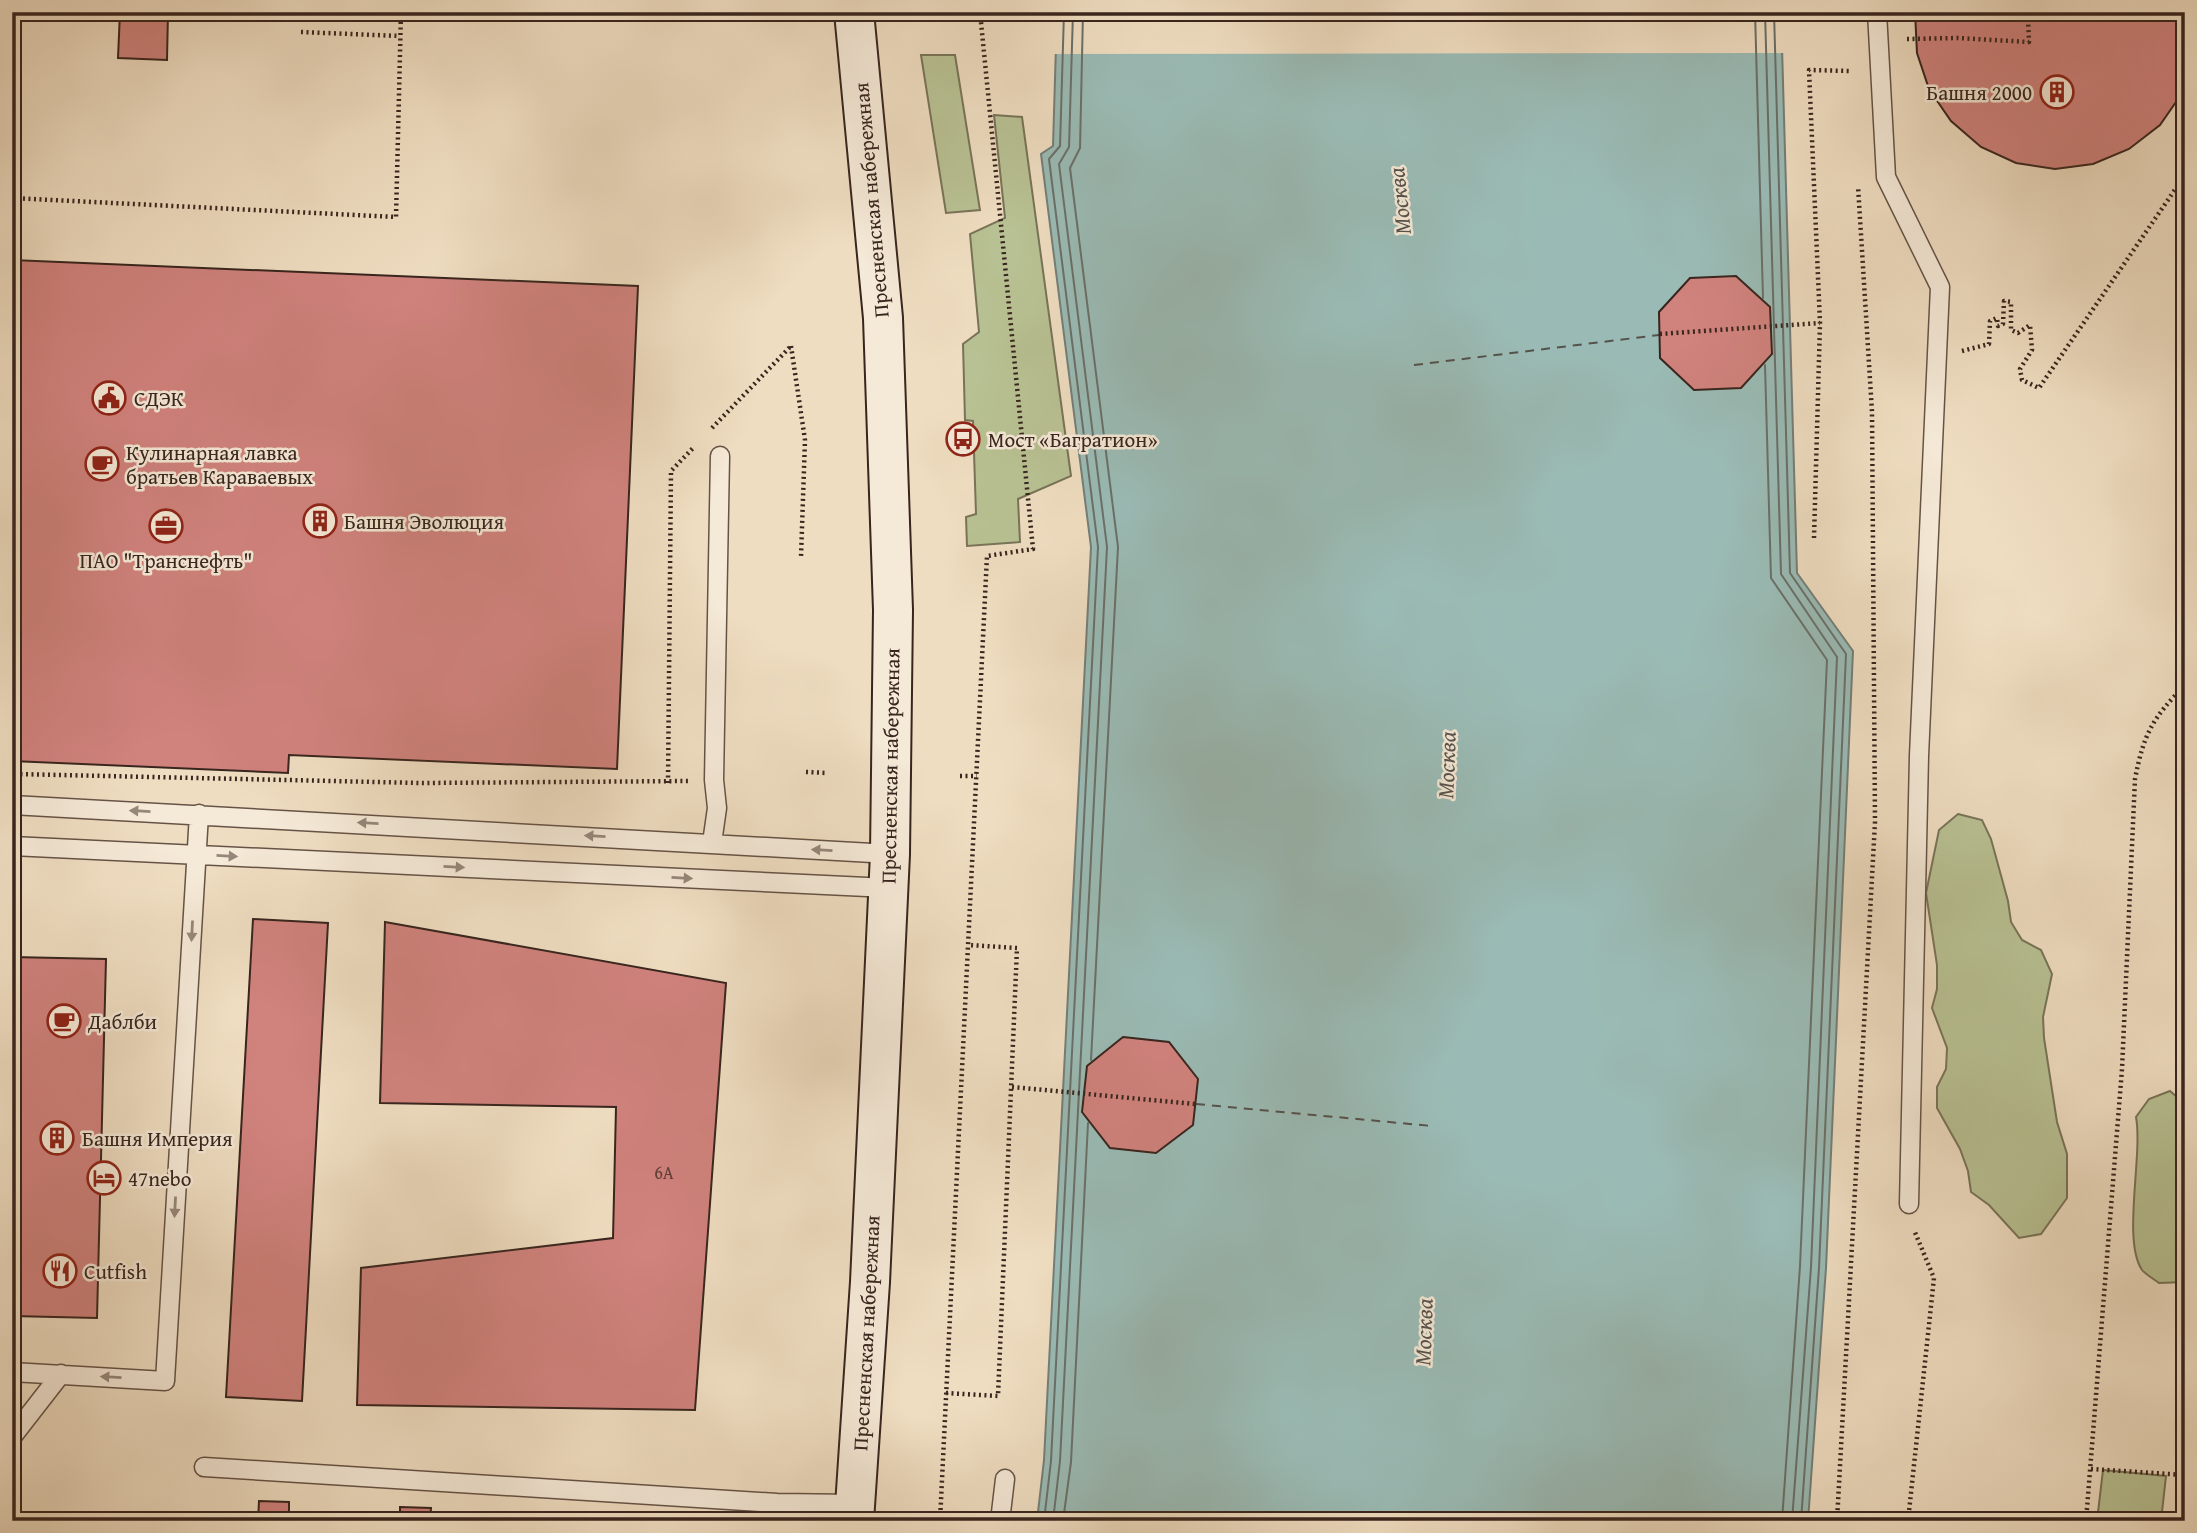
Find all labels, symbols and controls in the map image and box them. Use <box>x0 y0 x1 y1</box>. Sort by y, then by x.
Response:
building icon: Башня 2000 <box>2038 73 2076 111</box>
place label: Башня 2000 <box>1926 77 2032 108</box>
street label: Пресненская набережная <box>845 81 897 319</box>
water label: Москва <box>1379 165 1419 236</box>
public building icon: СДЭК <box>90 379 128 417</box>
place label: СДЭК <box>134 383 184 414</box>
bus stop icon: Мост «Багратион» <box>944 420 982 458</box>
place label: Мост «Багратион» <box>988 424 1158 455</box>
place label: Кулинарная лавка братьев Караваевых <box>126 437 313 492</box>
cafe icon: Кулинарная лавка братьев Караваевых <box>83 445 121 483</box>
building icon: Башня Эволюция <box>301 502 339 540</box>
place label: Башня Эволюция <box>344 506 504 537</box>
office icon: ПАО "Транснефть" <box>147 507 185 545</box>
place label: ПАО "Транснефть" <box>80 545 252 576</box>
street label: Пресненская набережная <box>872 647 908 884</box>
water label: Москва <box>1428 730 1464 799</box>
one-way arrow <box>129 805 151 816</box>
one-way arrow <box>356 818 378 829</box>
one-way arrow <box>584 831 606 842</box>
one-way arrow <box>811 844 833 855</box>
one-way arrow <box>216 851 238 862</box>
one-way arrow <box>444 862 466 873</box>
one-way arrow <box>671 873 693 884</box>
one-way arrow <box>186 920 197 942</box>
cafe icon: Даблби <box>45 1002 83 1040</box>
place label: Даблби <box>87 1006 157 1037</box>
building icon: Башня Империя <box>38 1119 76 1157</box>
place label: Башня Империя <box>82 1123 233 1154</box>
hotel icon: 47nebo <box>85 1159 123 1197</box>
house number: 6А <box>654 1159 674 1186</box>
place label: 47nebo <box>128 1163 191 1194</box>
one-way arrow <box>169 1196 180 1218</box>
street label: Пресненская набережная <box>844 1214 888 1452</box>
restaurant icon: Cutfish <box>41 1252 79 1290</box>
place label: Cutfish <box>84 1256 147 1287</box>
water label: Москва <box>1405 1297 1441 1366</box>
one-way arrow <box>100 1372 122 1383</box>

